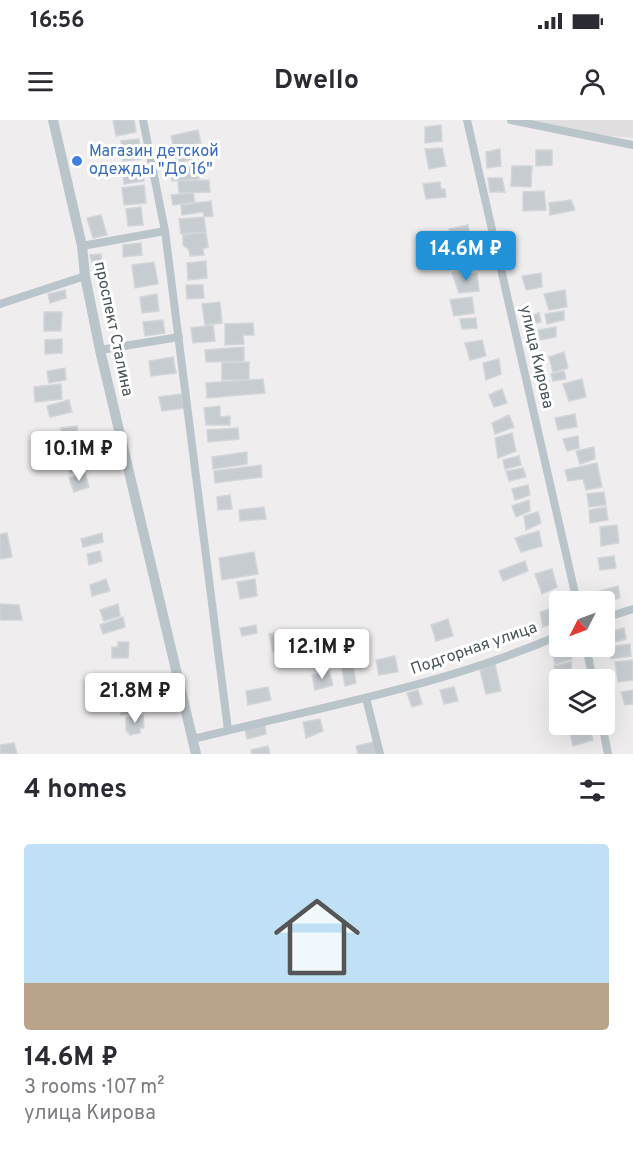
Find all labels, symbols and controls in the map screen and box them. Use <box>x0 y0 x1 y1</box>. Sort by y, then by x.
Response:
text: 16:56 <box>30 8 85 35</box>
text: Dwello <box>274 64 359 98</box>
icon: menu <box>24 65 57 98</box>
icon: person <box>576 65 609 98</box>
place label: Магазин детской одежды "До 16" <box>89 142 219 180</box>
marker: Магазин детской одежды "До 16" <box>70 154 84 168</box>
pin: 14.6M ₽ <box>411 231 521 282</box>
text: 14.6M ₽ <box>430 237 502 263</box>
street label: проспект Сталина <box>89 260 137 398</box>
street label: улица Кирова <box>514 303 558 411</box>
pin: 10.1M ₽ <box>24 431 134 482</box>
text: 10.1M ₽ <box>45 437 113 463</box>
north arrow <box>549 591 615 657</box>
map controls <box>549 591 615 735</box>
street label: Подгорная улица <box>408 618 540 680</box>
pin: 12.1M ₽ <box>267 629 377 680</box>
text: 12.1M ₽ <box>288 635 356 661</box>
button: layers <box>549 669 615 735</box>
pin: 21.8M ₽ <box>80 673 190 724</box>
text: 21.8M ₽ <box>99 679 171 705</box>
text: 4 homes <box>24 774 127 807</box>
icon: filters <box>576 774 609 807</box>
icon: home <box>263 883 371 991</box>
text: 14.6M ₽ <box>24 1042 118 1075</box>
text: 3 rooms · 107 m² <box>24 1075 165 1101</box>
text: улица Кирова <box>24 1101 156 1127</box>

